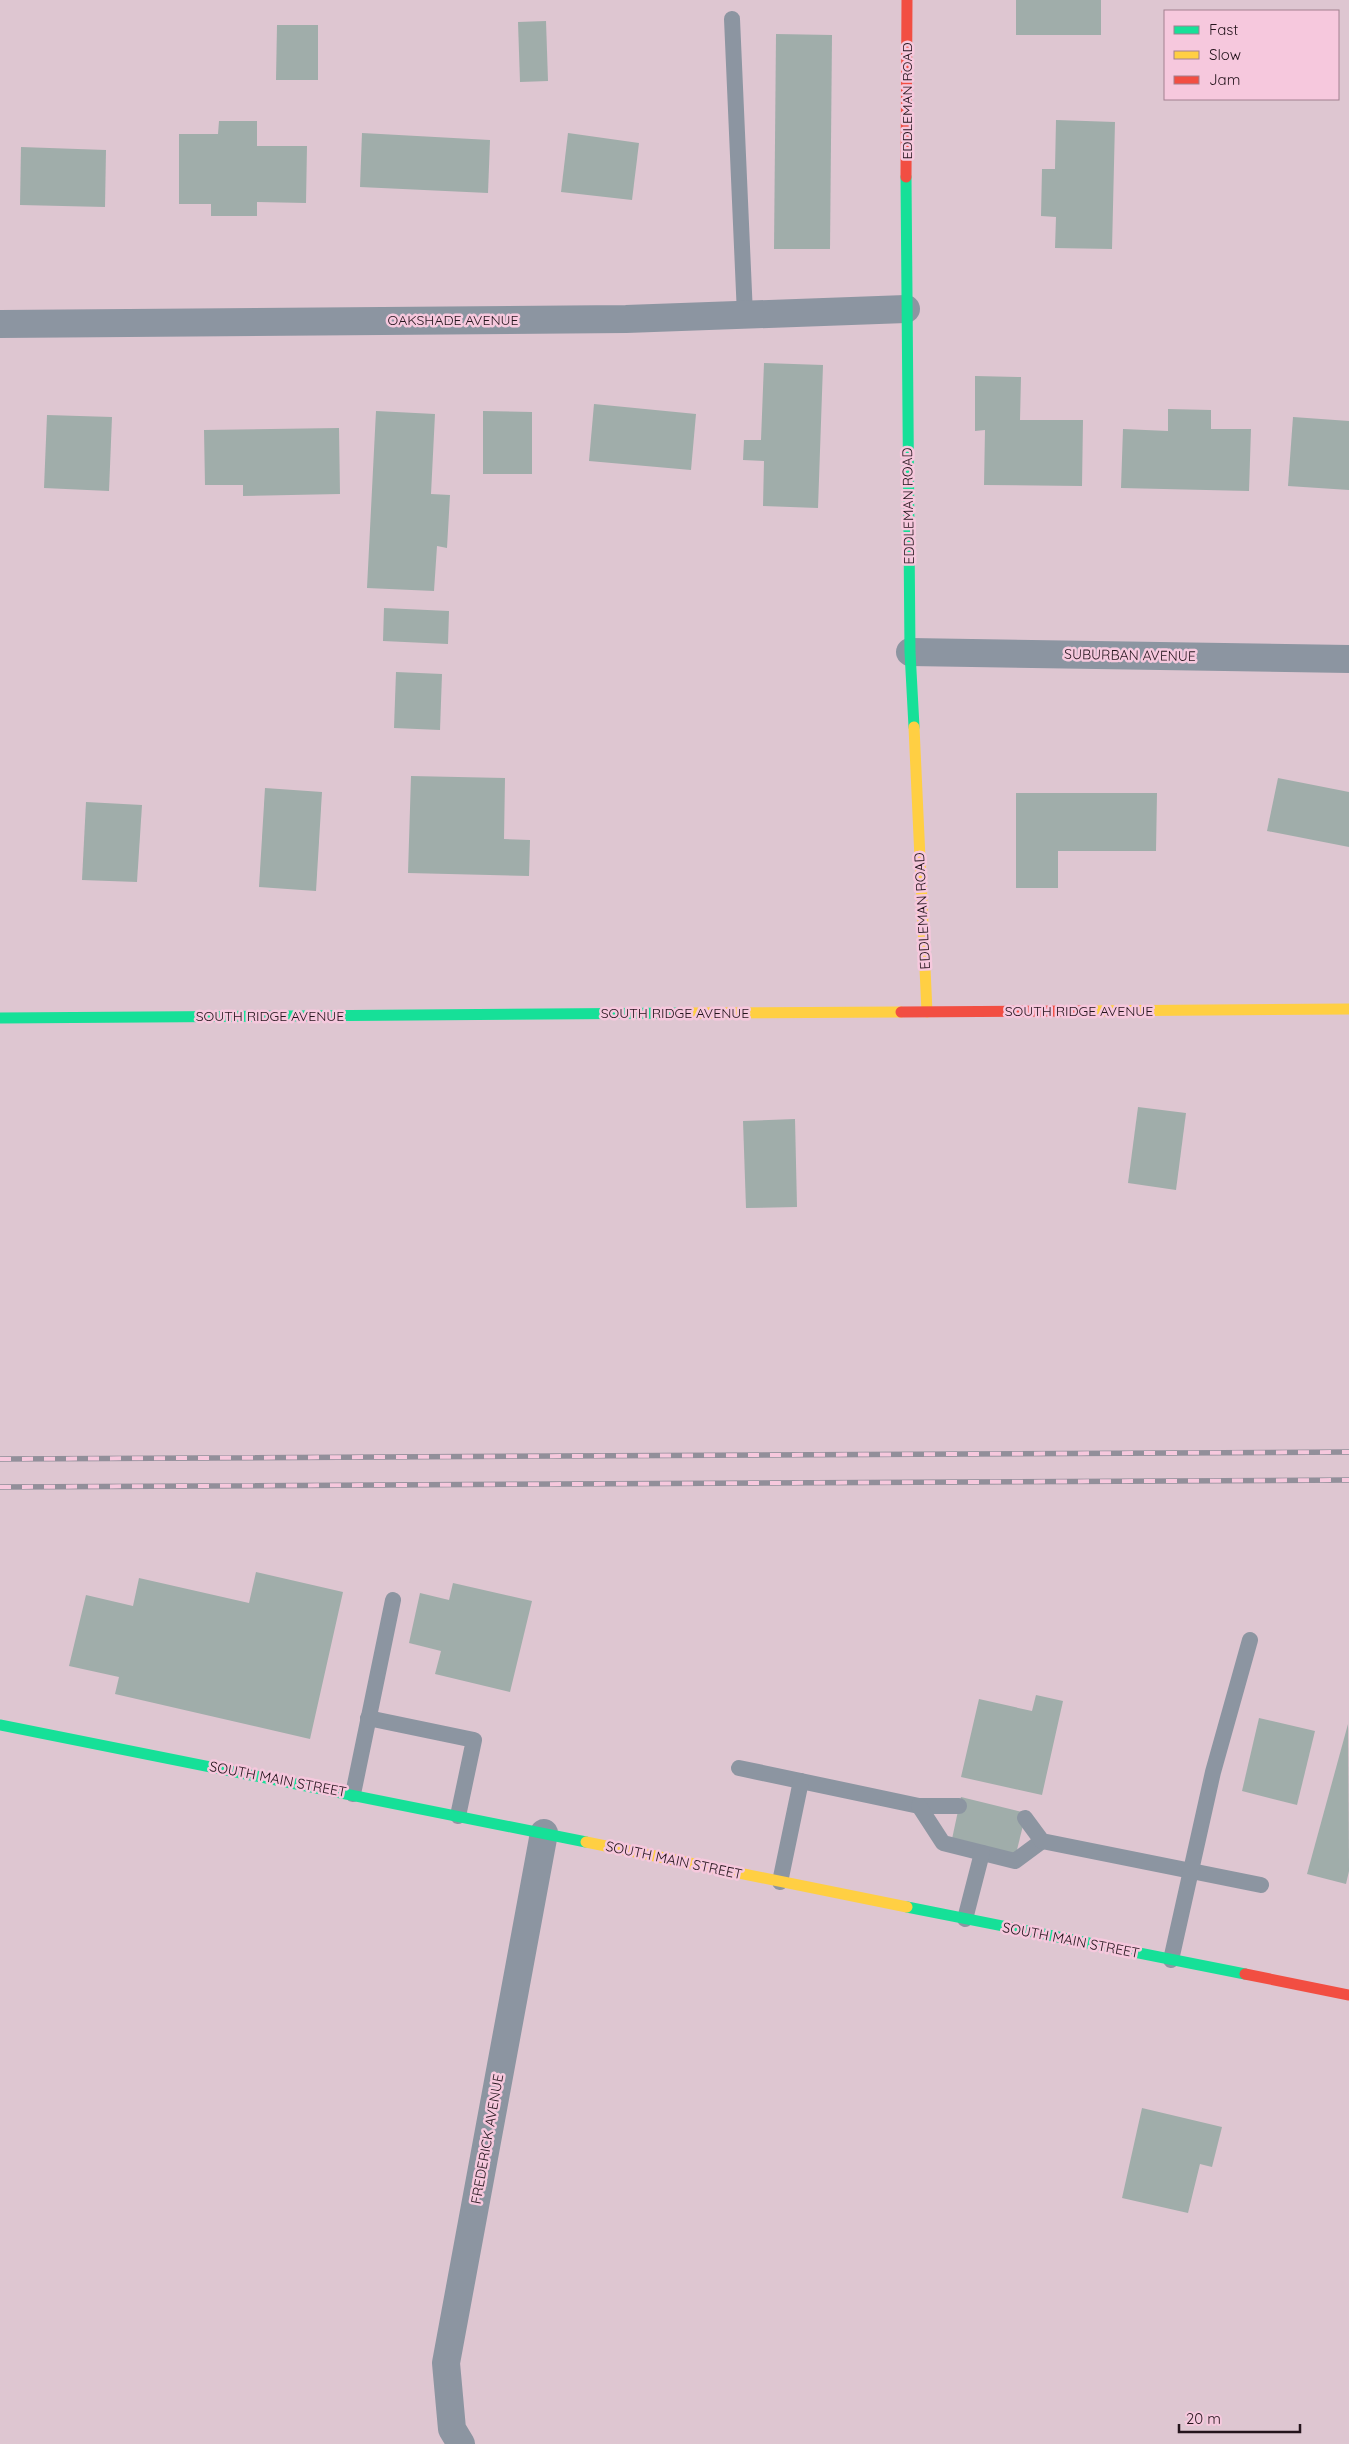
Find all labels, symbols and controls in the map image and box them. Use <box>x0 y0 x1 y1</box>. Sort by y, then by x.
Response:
legend <box>1164 10 1339 100</box>
text: Fast <box>1209 20 1238 39</box>
street label: EDDLEMAN ROAD <box>898 42 916 160</box>
text: Slow <box>1209 45 1241 64</box>
text: Jam <box>1209 70 1240 89</box>
street label: OAKSHADE AVENUE <box>387 311 519 329</box>
street label: EDDLEMAN ROAD <box>898 447 918 565</box>
street label: SUBURBAN AVENUE <box>1064 645 1196 665</box>
street label: EDDLEMAN ROAD <box>910 852 934 970</box>
street label: SOUTH RIDGE AVENUE <box>1005 1002 1153 1020</box>
street label: SOUTH RIDGE AVENUE <box>601 1004 749 1022</box>
street label: SOUTH RIDGE AVENUE <box>196 1007 344 1025</box>
street label: SOUTH MAIN STREET <box>208 1757 348 1801</box>
street label: SOUTH MAIN STREET <box>604 1837 744 1883</box>
street label: SOUTH MAIN STREET <box>1001 1918 1141 1962</box>
street label: FREDERICK AVENUE <box>467 2073 507 2205</box>
scale bar <box>1179 2402 1300 2434</box>
text: 20 m <box>1186 2409 1221 2428</box>

